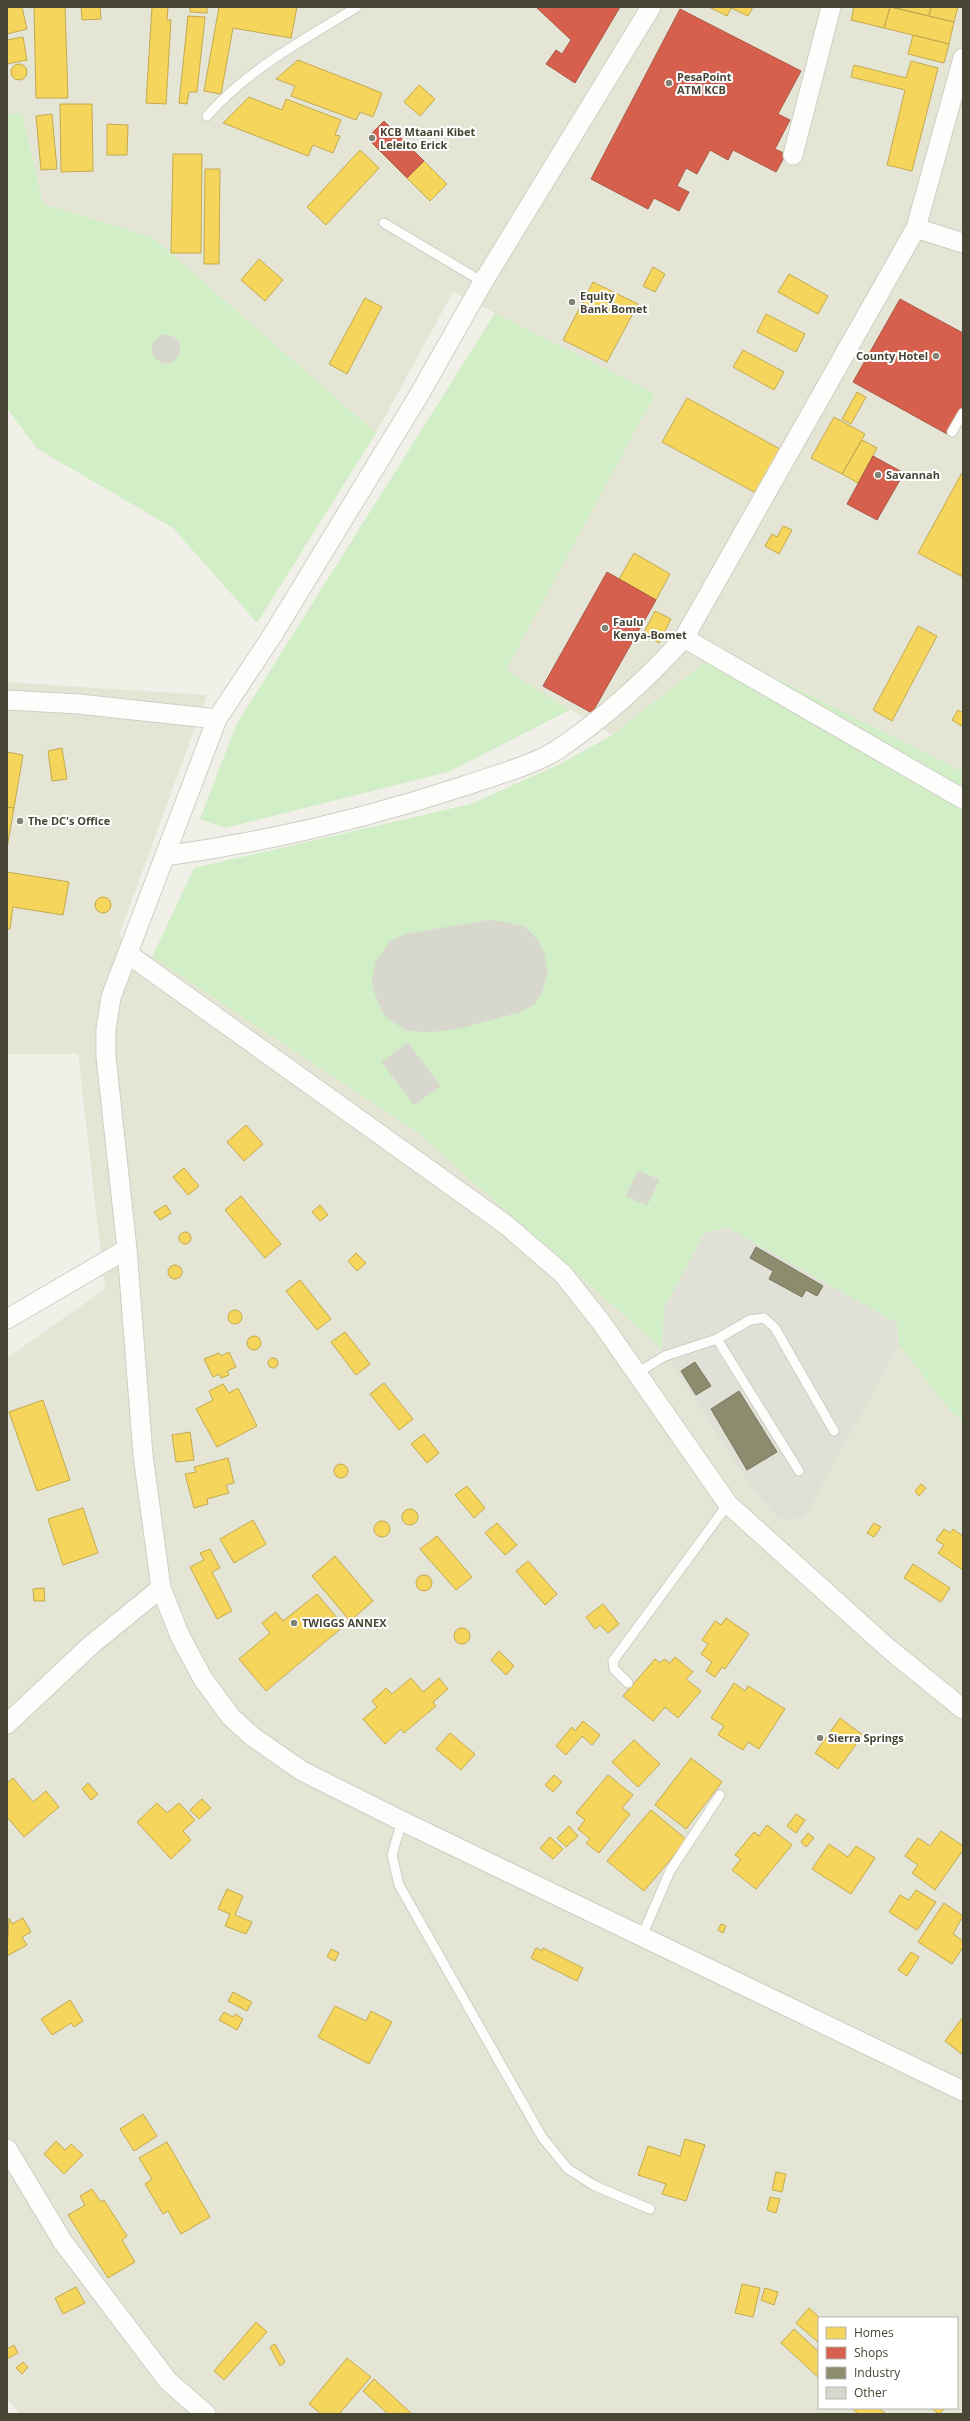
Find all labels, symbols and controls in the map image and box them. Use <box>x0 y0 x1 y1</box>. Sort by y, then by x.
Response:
place label: PesaPoint ATM KCB <box>677 69 732 97</box>
marker: PesaPoint ATM KCB <box>664 78 674 88</box>
place label: KCB Mtaani Kibet Leleito Erick <box>380 124 476 152</box>
marker: KCB Mtaani Kibet Leleito Erick <box>367 133 377 143</box>
place label: Equity Bank Bomet <box>580 288 647 316</box>
marker: Equity Bank Bomet <box>567 297 577 307</box>
place label: County Hotel <box>856 348 928 363</box>
marker: County Hotel <box>931 351 941 361</box>
place label: Savannah <box>886 467 940 482</box>
marker: Savannah <box>873 470 883 480</box>
place label: Faulu Kenya-Bomet <box>613 614 687 642</box>
marker: Faulu Kenya-Bomet <box>600 623 610 633</box>
place label: The DC's Office <box>28 813 111 828</box>
marker: The DC's Office <box>15 816 25 826</box>
place label: TWIGGS ANNEX <box>302 1615 387 1630</box>
marker: TWIGGS ANNEX <box>289 1618 299 1628</box>
place label: Sierra Springs <box>828 1730 904 1745</box>
marker: Sierra Springs <box>815 1733 825 1743</box>
legend <box>818 2317 958 2409</box>
text: Homes <box>854 2324 894 2341</box>
text: Shops <box>854 2344 889 2361</box>
text: Industry <box>854 2364 901 2381</box>
text: Other <box>854 2384 887 2401</box>

